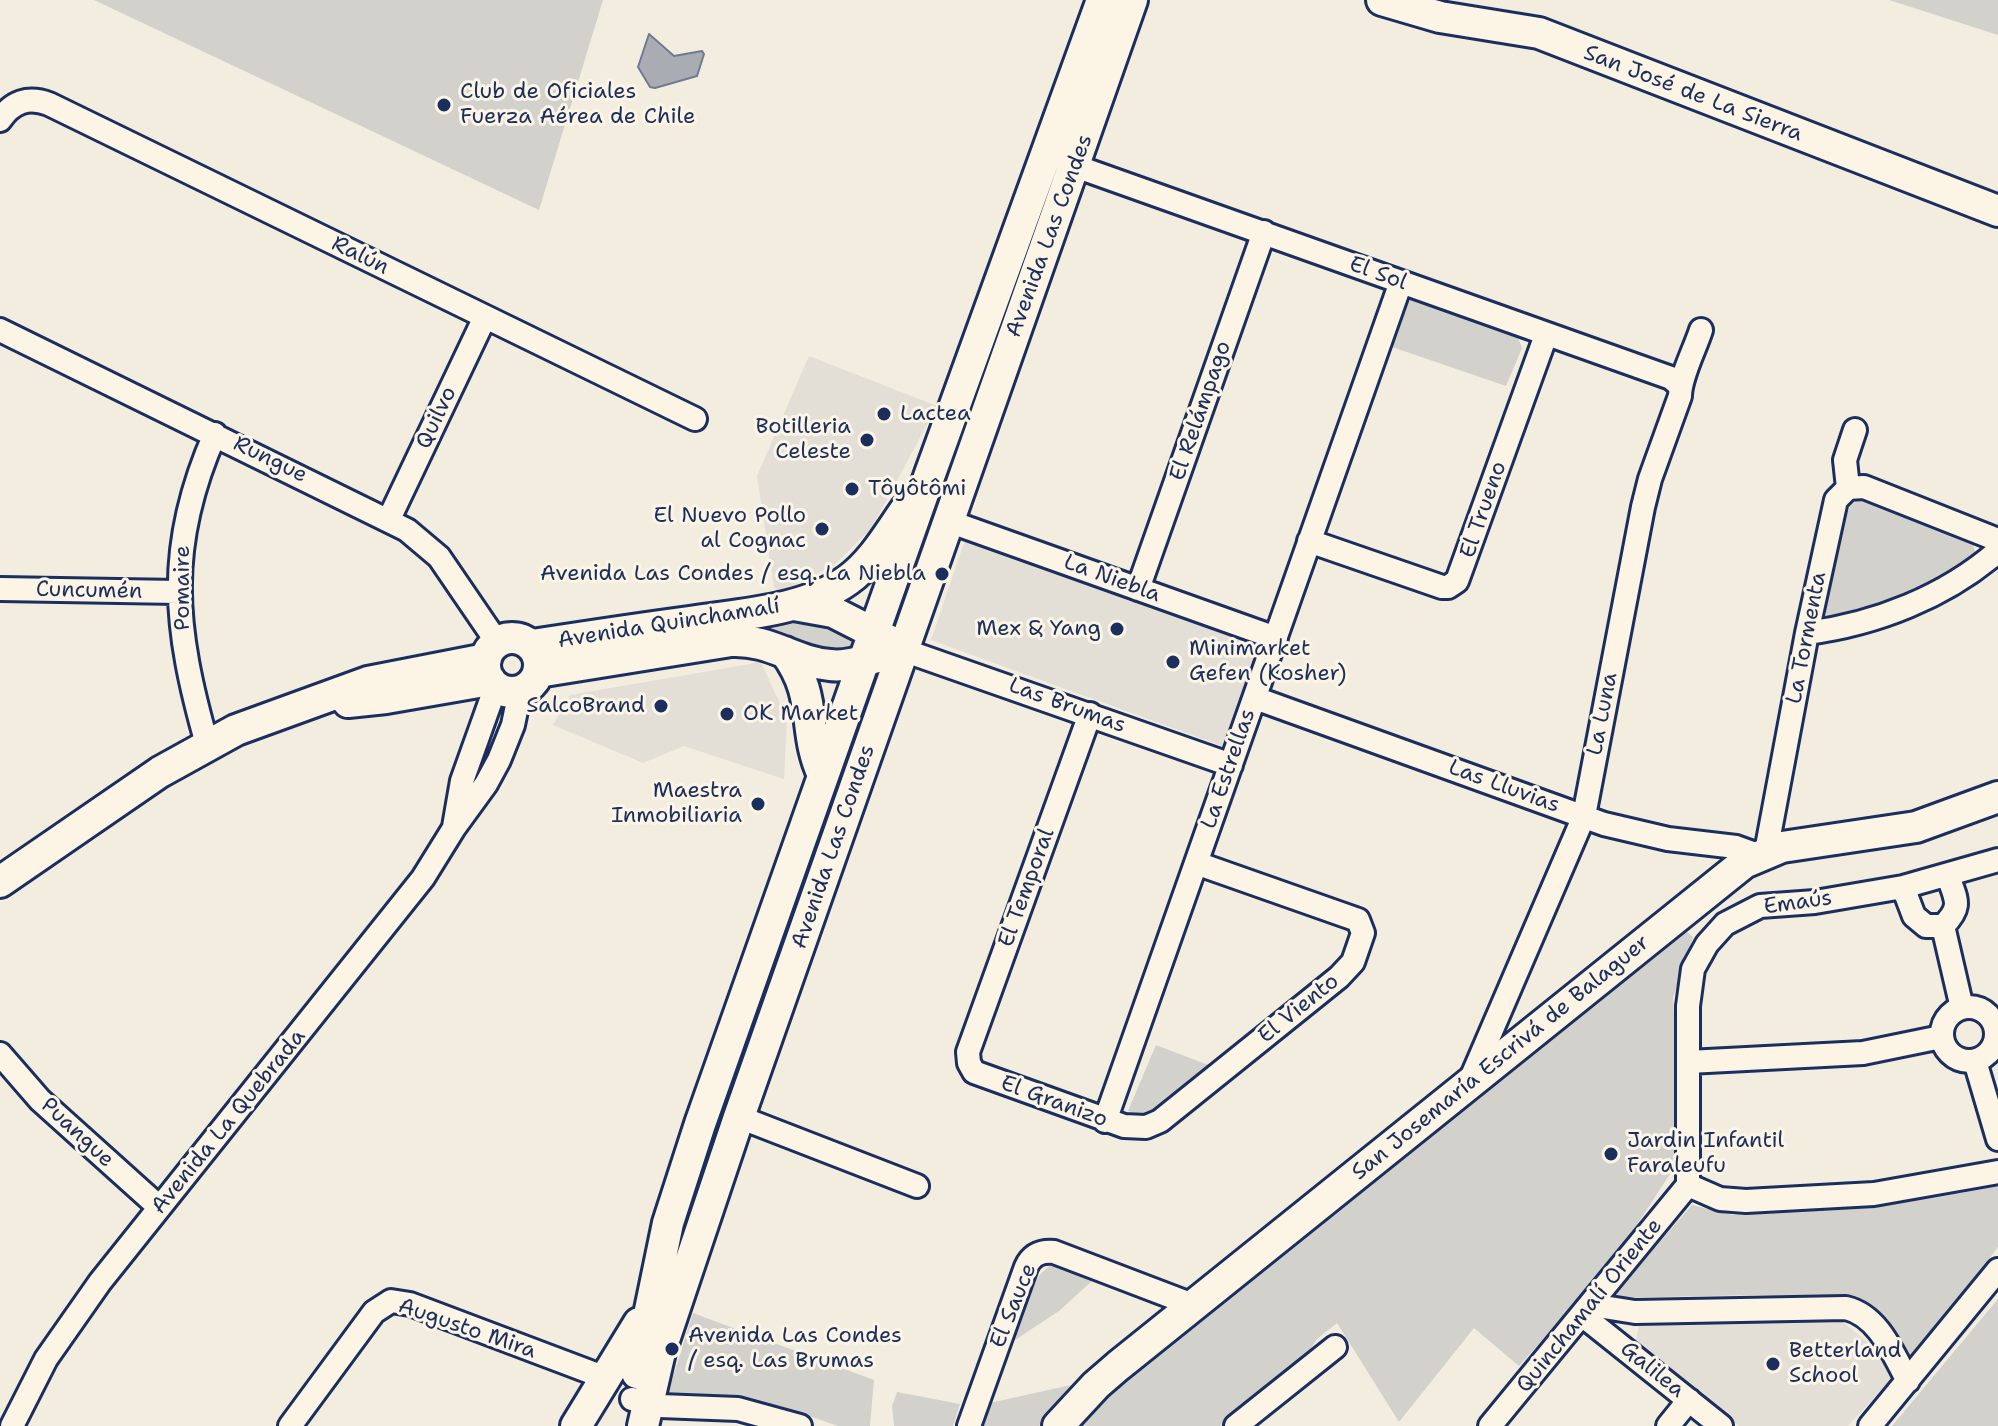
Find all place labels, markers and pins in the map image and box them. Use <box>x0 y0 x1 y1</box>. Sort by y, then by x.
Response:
place label: Club de Oficiales Fuerza Aérea de Chile <box>460 79 695 130</box>
marker: Club de Oficiales Fuerza Aérea de Chile <box>435 96 453 114</box>
place label: Lactea <box>900 401 971 427</box>
marker: Lactea <box>875 405 893 423</box>
place label: Botilleria Celeste <box>756 414 851 466</box>
marker: Botilleria Celeste <box>858 431 876 449</box>
place label: Tôyôtômi <box>868 476 967 502</box>
marker: Tôyôtômi <box>843 480 861 498</box>
place label: El Nuevo Pollo al Cognac <box>653 503 806 554</box>
marker: El Nuevo Pollo al Cognac <box>813 520 831 538</box>
place label: Avenida Las Condes / esq. La Niebla <box>540 561 926 587</box>
marker: Avenida Las Condes / esq. La Niebla <box>933 565 951 583</box>
place label: Mex & Yang <box>976 616 1101 642</box>
marker: Mex & Yang <box>1108 620 1126 638</box>
place label: Minimarket Gefen (Kosher) <box>1189 636 1346 688</box>
marker: Minimarket Gefen (Kosher) <box>1164 653 1182 671</box>
place label: SalcoBrand <box>526 693 645 719</box>
marker: SalcoBrand <box>652 697 670 715</box>
place label: OK Market <box>743 701 858 727</box>
marker: OK Market <box>718 705 736 723</box>
place label: Maestra Inmobiliaria <box>611 778 742 830</box>
marker: Maestra Inmobiliaria <box>749 795 767 813</box>
place label: Jardin Infantil Faraleufu <box>1627 1128 1784 1180</box>
marker: Jardin Infantil Faraleufu <box>1602 1145 1620 1163</box>
place label: Avenida Las Condes / esq. Las Brumas <box>688 1323 902 1374</box>
place label: Betterland School <box>1789 1338 1902 1390</box>
marker: Avenida Las Condes / esq. Las Brumas <box>663 1340 681 1358</box>
marker: Betterland School <box>1764 1355 1782 1373</box>

